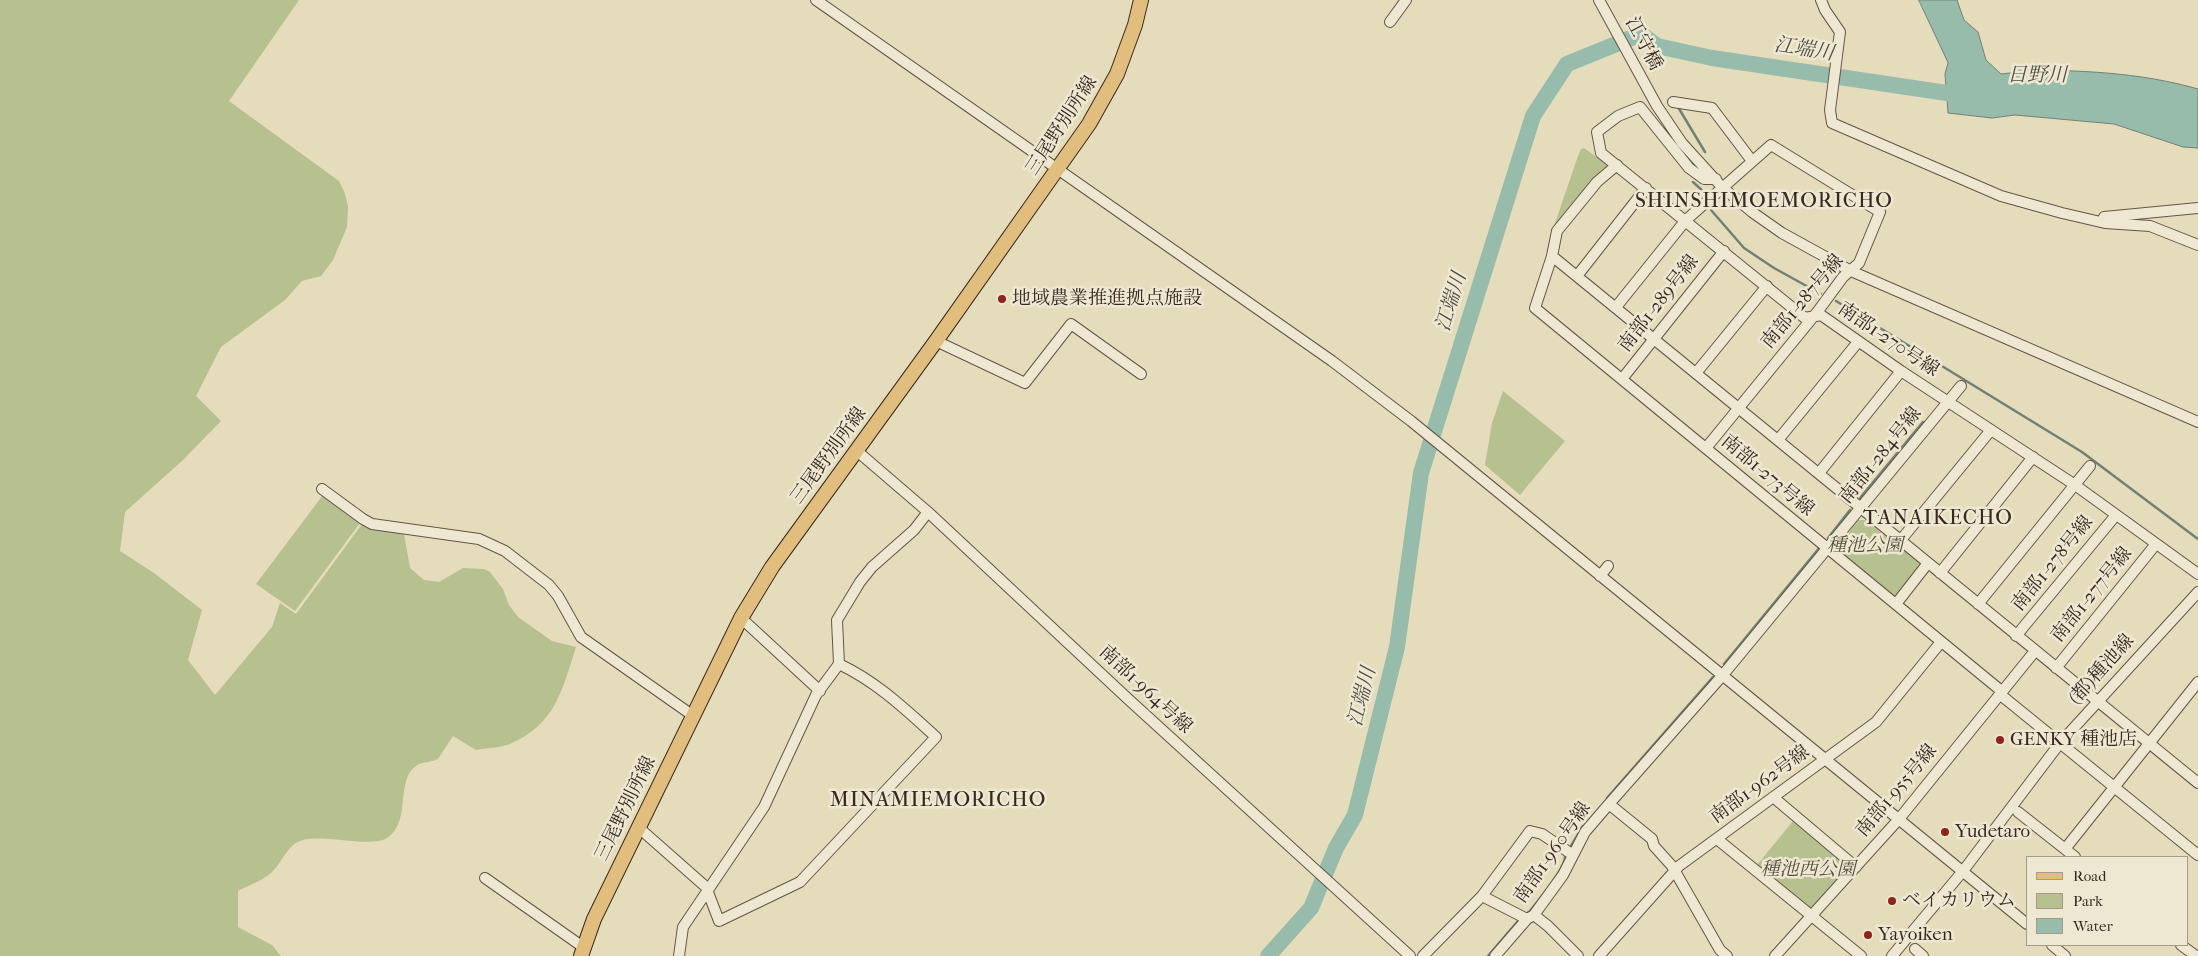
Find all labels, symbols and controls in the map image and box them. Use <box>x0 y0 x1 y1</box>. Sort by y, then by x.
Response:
street label: 江守橋 <box>1620 13 1666 75</box>
water label: 江端川 <box>1772 33 1836 67</box>
water label: 日野川 <box>2007 64 2067 88</box>
street label: 三尾野別所線 <box>1021 72 1103 180</box>
district label: SHINSHIMOEMORICHO <box>1633 189 1895 215</box>
street label: 南部1-287号線 <box>1757 250 1849 354</box>
street label: 南部1-289号線 <box>1614 251 1704 357</box>
water label: 江端川 <box>1432 270 1472 334</box>
place label: 地域農業推進拠点施設 <box>1012 288 1202 310</box>
marker: 地域農業推進拠点施設 <box>996 293 1008 305</box>
street label: 南部1-270号線 <box>1833 298 1943 382</box>
street label: 三尾野別所線 <box>786 403 872 509</box>
street label: 南部1-284号線 <box>1835 403 1927 509</box>
street label: 南部1-273号線 <box>1716 430 1818 522</box>
district label: TANAIKECHO <box>1862 506 2014 532</box>
street label: 南部1-278号線 <box>2008 512 2098 616</box>
park label: 種池公園 <box>1827 535 1903 557</box>
street label: 南部1-277号線 <box>2047 543 2137 647</box>
street label: (都)種池線 <box>2065 630 2139 710</box>
street label: 南部1-964号線 <box>1094 641 1196 739</box>
water label: 江端川 <box>1344 665 1382 729</box>
place label: GENKY 種池店 <box>2010 729 2137 751</box>
marker: GENKY 種池店 <box>1994 734 2006 746</box>
street label: 南部1-955号線 <box>1852 740 1942 842</box>
street label: 南部1-962号線 <box>1706 741 1814 829</box>
street label: 三尾野別所線 <box>591 753 661 865</box>
district label: MINAMIEMORICHO <box>828 788 1048 814</box>
street label: 南部1-960号線 <box>1510 798 1596 908</box>
place label: Yudetaro <box>1955 821 2030 843</box>
marker: Yudetaro <box>1939 826 1951 838</box>
legend <box>2026 856 2188 946</box>
park label: 種池西公園 <box>1761 859 1855 881</box>
text: Road <box>2073 867 2106 885</box>
place label: ベイカリウム <box>1902 890 2016 912</box>
text: Park <box>2073 892 2103 910</box>
marker: ベイカリウム <box>1886 895 1898 907</box>
text: Water <box>2073 917 2113 935</box>
place label: Yayoiken <box>1878 924 1953 946</box>
marker: Yayoiken <box>1862 929 1874 941</box>

